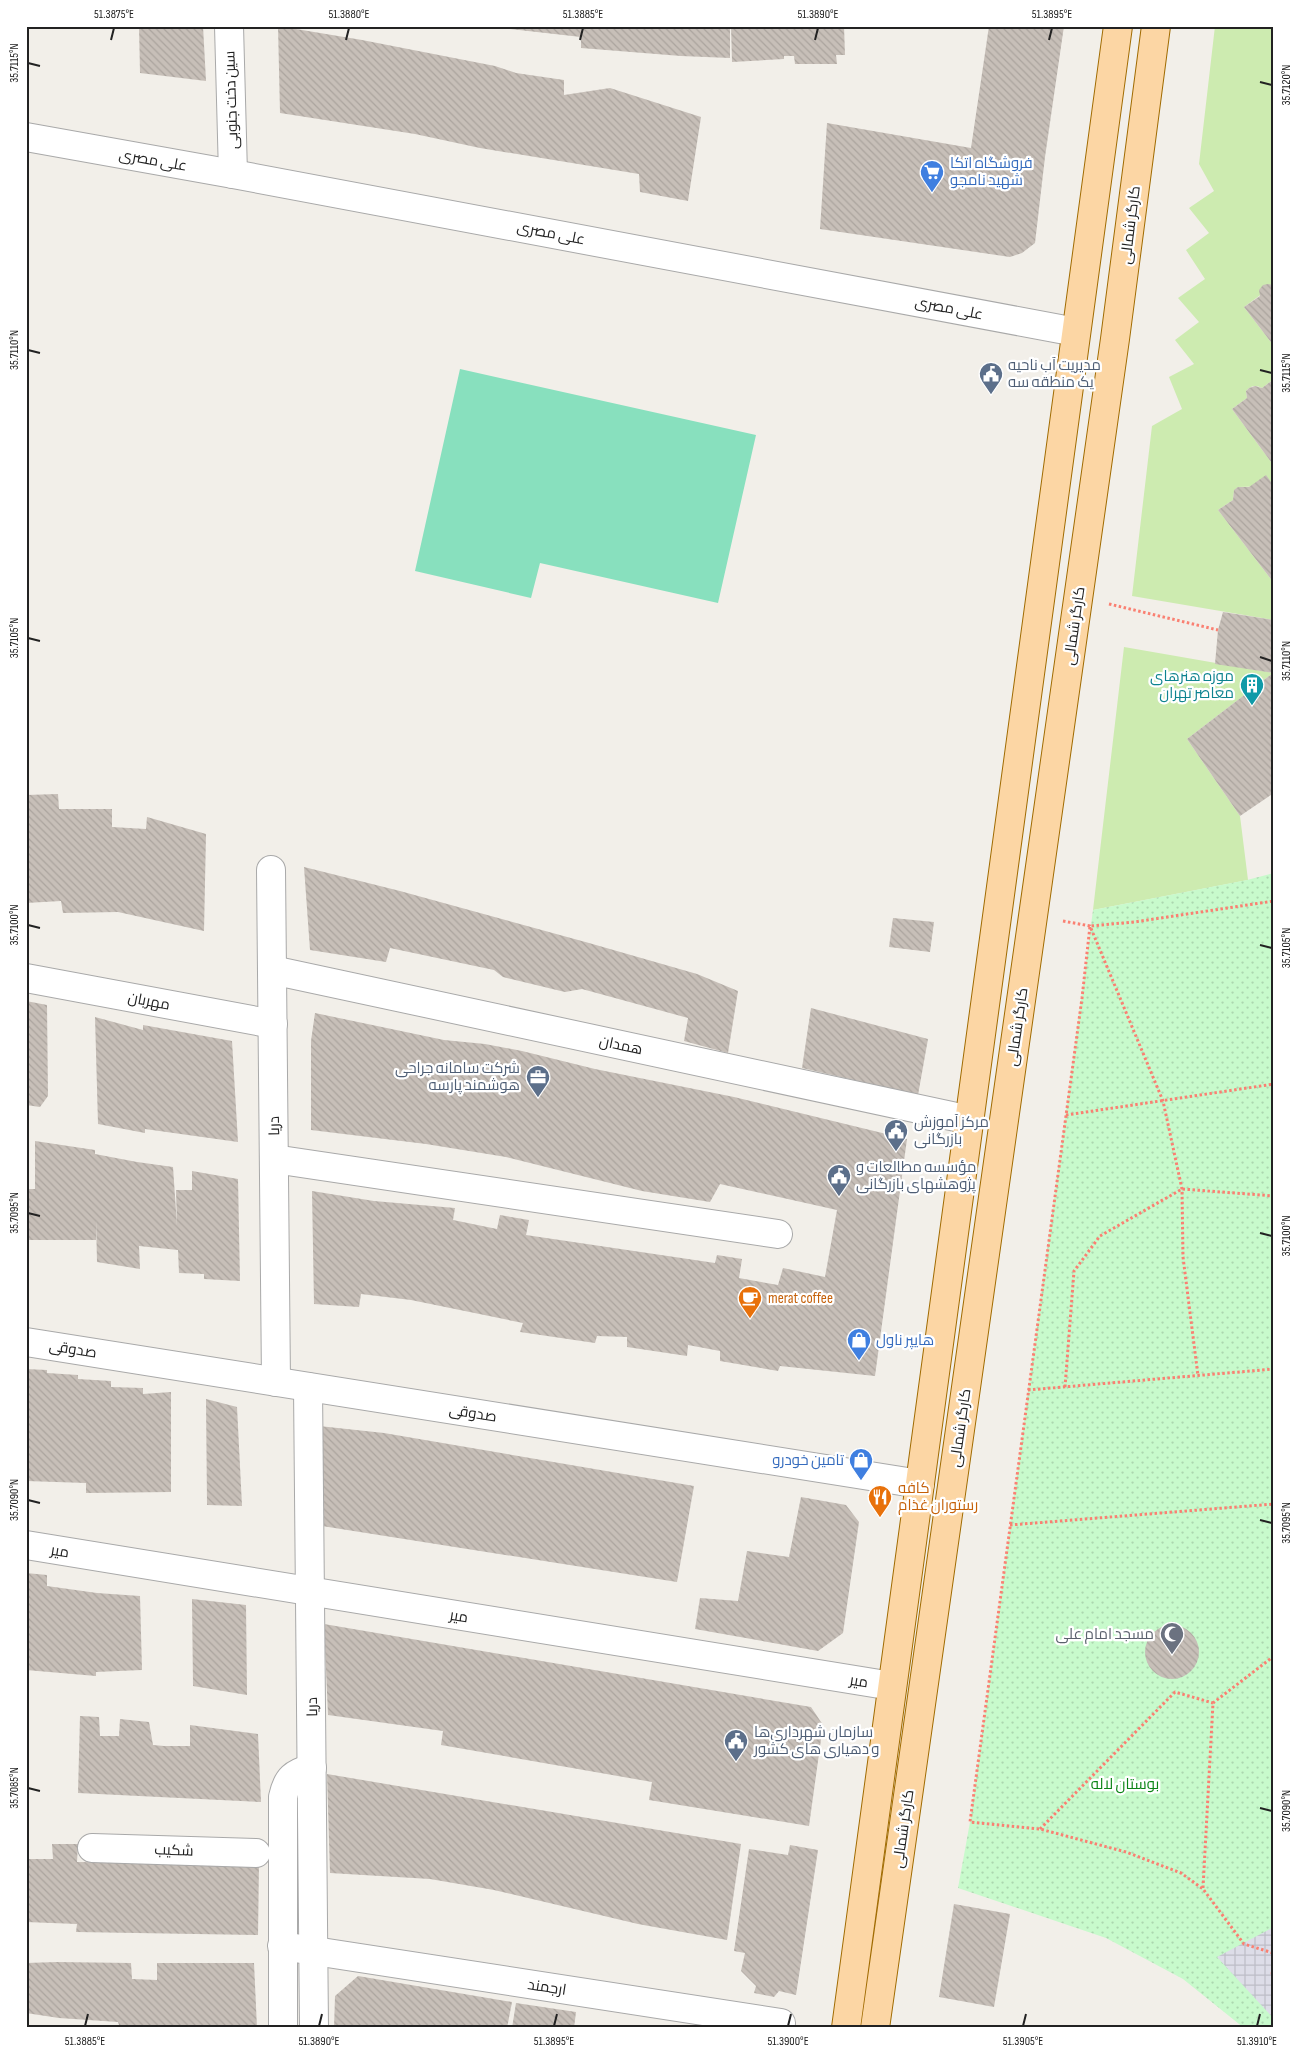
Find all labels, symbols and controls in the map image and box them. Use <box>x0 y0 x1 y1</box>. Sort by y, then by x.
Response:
text: 51.3875°E <box>94 7 134 22</box>
text: 51.3880°E <box>328 7 370 22</box>
text: 51.3885°E <box>563 7 603 22</box>
text: 51.3890°E <box>797 7 839 22</box>
text: 51.3895°E <box>1032 7 1072 22</box>
text: 35.7115°N <box>7 43 22 83</box>
street label: سین دخت جنوبی <box>220 50 243 150</box>
text: 35.7120°N <box>1279 65 1294 105</box>
street label: علی مصری <box>117 145 189 176</box>
place label: فروشگاه اتکا شهید نامجو <box>950 154 1033 190</box>
supermarket icon: فروشگاه اتکا شهید نامجو <box>919 159 945 193</box>
street label: کارگر شمالی <box>1116 185 1145 265</box>
street label: علی مصری <box>515 218 587 249</box>
street label: علی مصری <box>913 293 985 324</box>
text: 35.7110°N <box>7 330 22 370</box>
text: 35.7115°N <box>1279 353 1294 393</box>
place label: مدیریت آب ناحیه یک منطقه سه <box>1008 356 1101 392</box>
public building icon: مدیریت آب ناحیه یک منطقه سه <box>978 361 1004 395</box>
street label: کارگر شمالی <box>1060 586 1089 667</box>
text: 35.7105°N <box>7 618 22 658</box>
text: 35.7110°N <box>1279 641 1294 681</box>
place label: موزه هنرهای معاصر تهران <box>1150 667 1234 703</box>
building icon: موزه هنرهای معاصر تهران <box>1239 672 1265 706</box>
text: 35.7100°N <box>7 904 22 946</box>
text: 35.7105°N <box>1279 928 1294 968</box>
street label: کارگر شمالی <box>1003 987 1032 1068</box>
street label: مهربان <box>126 988 172 1015</box>
street label: همدان <box>597 1032 644 1059</box>
place label: شرکت سامانه جراحی هوشمند پارسه <box>395 1059 520 1095</box>
office icon: شرکت سامانه جراحی هوشمند پارسه <box>525 1064 551 1098</box>
place label: مرکز آموزش بازرگانی <box>914 1113 989 1149</box>
street label: دریا <box>265 1116 284 1136</box>
public building icon: مرکز آموزش بازرگانی <box>883 1118 909 1152</box>
place label: مؤسسه مطالعات و پژوهشهای بازرگانی <box>856 1158 976 1194</box>
public building icon: مؤسسه مطالعات و پژوهشهای بازرگانی <box>826 1163 852 1197</box>
text: 35.7095°N <box>7 1192 22 1234</box>
text: 35.7100°N <box>1279 1215 1294 1257</box>
cafe icon: merat coffee <box>737 1285 763 1319</box>
place label: merat coffee <box>768 1289 833 1308</box>
shop icon: هايپر ناول <box>846 1327 872 1361</box>
place label: هايپر ناول <box>876 1331 934 1350</box>
street label: صدوقی <box>48 1336 98 1363</box>
street label: کارگر شمالی <box>946 1388 975 1469</box>
street label: صدوقی <box>448 1400 498 1427</box>
shop icon: تامین خودرو <box>848 1447 874 1481</box>
place label: تامین خودرو <box>772 1451 844 1470</box>
text: 35.7090°N <box>7 1479 22 1521</box>
place label: کافه رستوران غذام <box>898 1479 978 1515</box>
restaurant icon: کافه رستوران غذام <box>867 1484 893 1518</box>
text: 35.7095°N <box>1279 1502 1294 1544</box>
street label: میر <box>48 1541 71 1562</box>
street label: میر <box>447 1606 470 1627</box>
mosque icon: مسجد امام علی <box>1159 1621 1185 1655</box>
place label: مسجد امام علی <box>1055 1625 1154 1644</box>
street label: میر <box>847 1671 870 1692</box>
street label: دریا <box>303 1697 322 1717</box>
place label: سازمان شهرداری‌ها و دهیاری‌ های کشور <box>753 1723 879 1759</box>
public building icon: سازمان شهرداری‌ها و دهیاری‌ های کشور <box>723 1728 749 1762</box>
text: 35.7085°N <box>7 1767 22 1809</box>
park label: بوستان لاله <box>1091 1775 1159 1794</box>
street label: کارگر شمالی <box>889 1789 918 1870</box>
text: 35.7090°N <box>1279 1790 1294 1832</box>
street label: شکیب <box>154 1840 194 1861</box>
street label: ارجمند <box>526 1975 568 2000</box>
text: 51.3885°E <box>65 2034 105 2049</box>
text: 51.3890°E <box>298 2034 340 2049</box>
text: 51.3895°E <box>534 2034 574 2049</box>
text: 51.3900°E <box>767 2034 809 2049</box>
text: 51.3905°E <box>1003 2034 1043 2049</box>
text: 51.3910°E <box>1237 2034 1277 2049</box>

